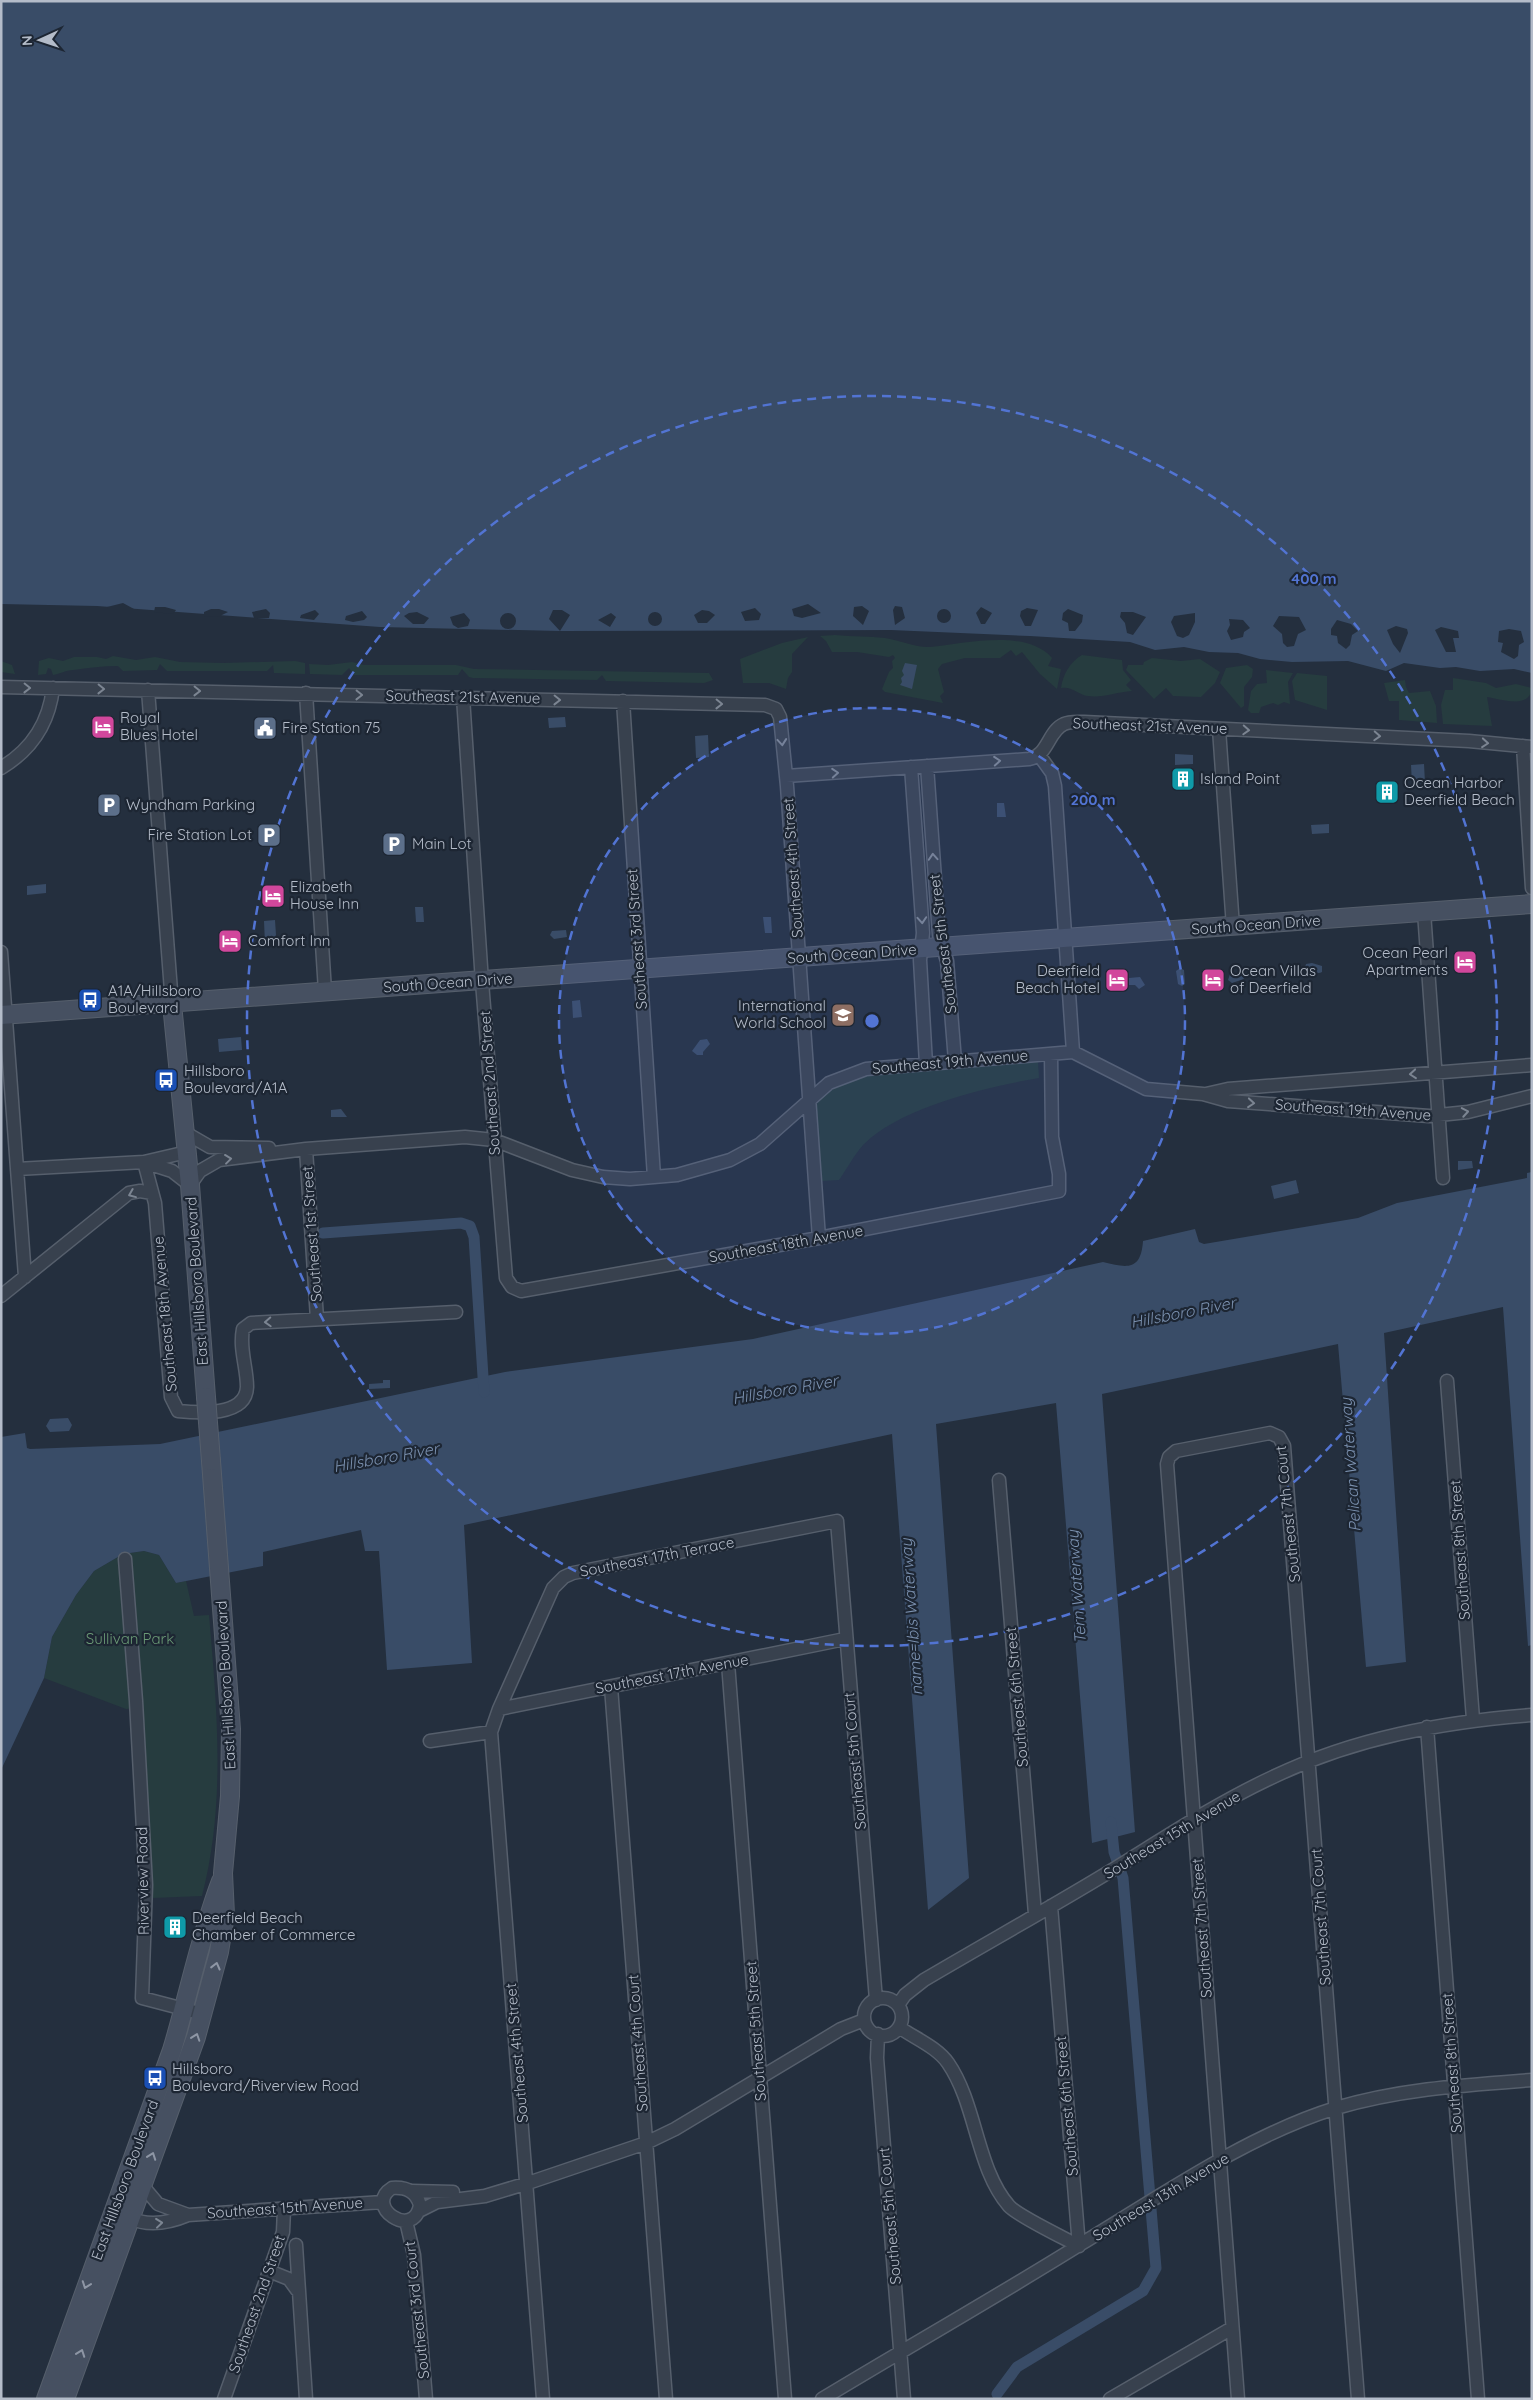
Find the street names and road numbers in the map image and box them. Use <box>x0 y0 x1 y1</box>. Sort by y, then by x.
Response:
street label: Southeast 21st Avenue <box>385 686 541 707</box>
street label: Southeast 21st Avenue <box>1072 713 1228 738</box>
street label: Southeast 4th Street <box>778 798 807 939</box>
street label: Southeast 3rd Street <box>622 868 651 1010</box>
street label: Southeast 5th Street <box>925 873 960 1015</box>
street label: South Ocean Drive <box>1191 911 1321 938</box>
street label: South Ocean Drive <box>787 940 917 967</box>
street label: South Ocean Drive <box>383 969 513 996</box>
street label: Southeast 2nd Street <box>475 1010 504 1156</box>
street label: Southeast 19th Avenue <box>871 1045 1029 1078</box>
street label: Southeast 19th Avenue <box>1274 1095 1432 1124</box>
street label: Southeast 1st Street <box>297 1165 326 1303</box>
street label: East Hillsboro Boulevard <box>181 1196 212 1366</box>
street label: Southeast 18th Avenue <box>707 1221 864 1266</box>
street label: Southeast 18th Avenue <box>148 1235 181 1393</box>
street label: Southeast 7th Court <box>1271 1445 1304 1583</box>
street label: Southeast 8th Street <box>1445 1479 1474 1621</box>
street label: Southeast 17th Terrace <box>578 1532 736 1581</box>
street label: East Hillsboro Boulevard <box>212 1600 239 1770</box>
street label: Southeast 6th Street <box>1001 1626 1032 1768</box>
street label: Southeast 17th Avenue <box>594 1649 750 1698</box>
street label: Southeast 5th Court <box>839 1692 870 1830</box>
street label: Southeast 15th Avenue <box>1100 1786 1244 1883</box>
street label: Riverview Road <box>132 1827 153 1935</box>
street label: Southeast 7th Court <box>1306 1848 1335 1986</box>
street label: Southeast 7th Street <box>1187 1858 1216 1998</box>
street label: Southeast 5th Street <box>741 1960 770 2102</box>
street label: Southeast 4th Court <box>623 1974 652 2112</box>
street label: Southeast 4th Street <box>501 1982 532 2124</box>
street label: Southeast 8th Street <box>1437 1992 1466 2134</box>
street label: Southeast 6th Street <box>1051 2035 1082 2177</box>
street label: East Hillsboro Boulevard <box>87 2097 162 2263</box>
street label: Southeast 5th Court <box>874 2147 905 2285</box>
street label: Southeast 13th Avenue <box>1089 2148 1232 2245</box>
street label: Southeast 15th Avenue <box>206 2193 364 2222</box>
street label: Southeast 2nd Street <box>224 2232 289 2375</box>
street label: Southeast 3rd Court <box>400 2240 433 2380</box>

